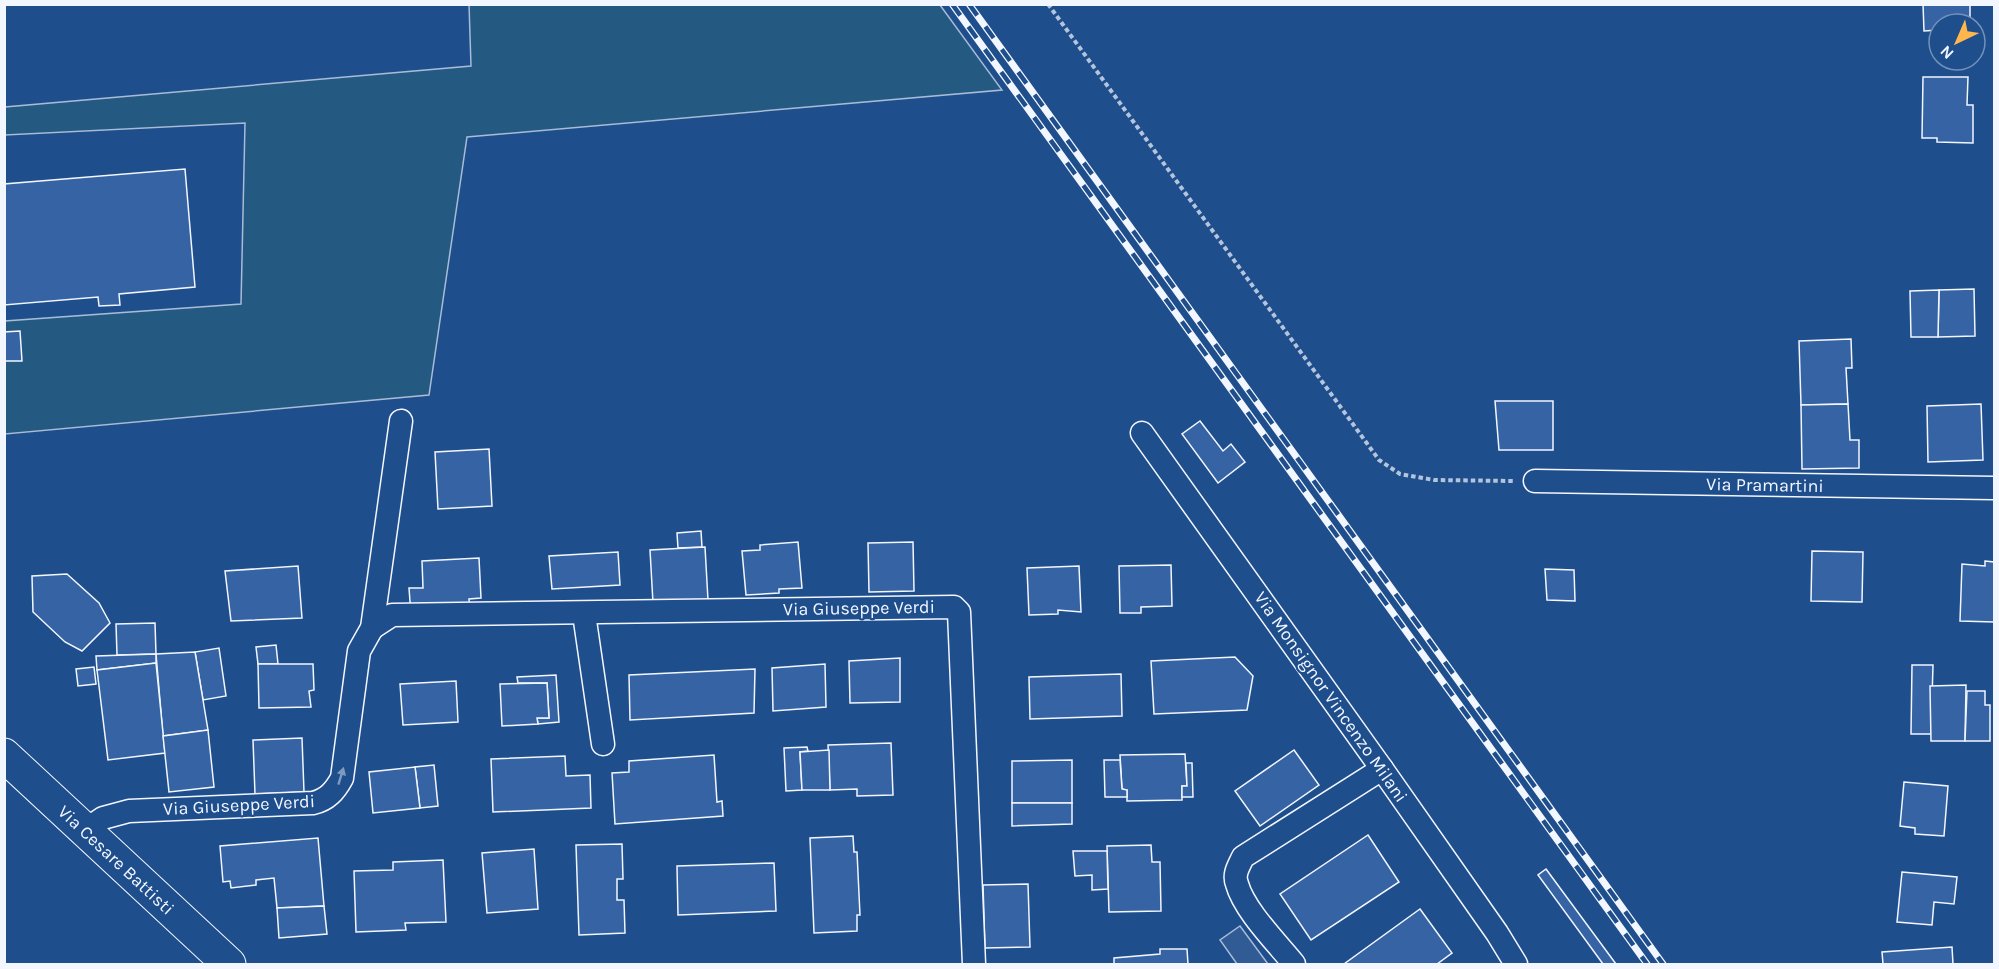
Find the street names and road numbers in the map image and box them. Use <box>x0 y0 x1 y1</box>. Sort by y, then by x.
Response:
street label: Via Pramartini <box>1706 473 1824 497</box>
street label: Via Monsignor Vincenzo Milani <box>1250 587 1412 807</box>
street label: Via Giuseppe Verdi <box>783 596 935 620</box>
street label: Via Giuseppe Verdi <box>162 790 316 820</box>
street label: Via Cesare Battisti <box>53 800 179 920</box>

